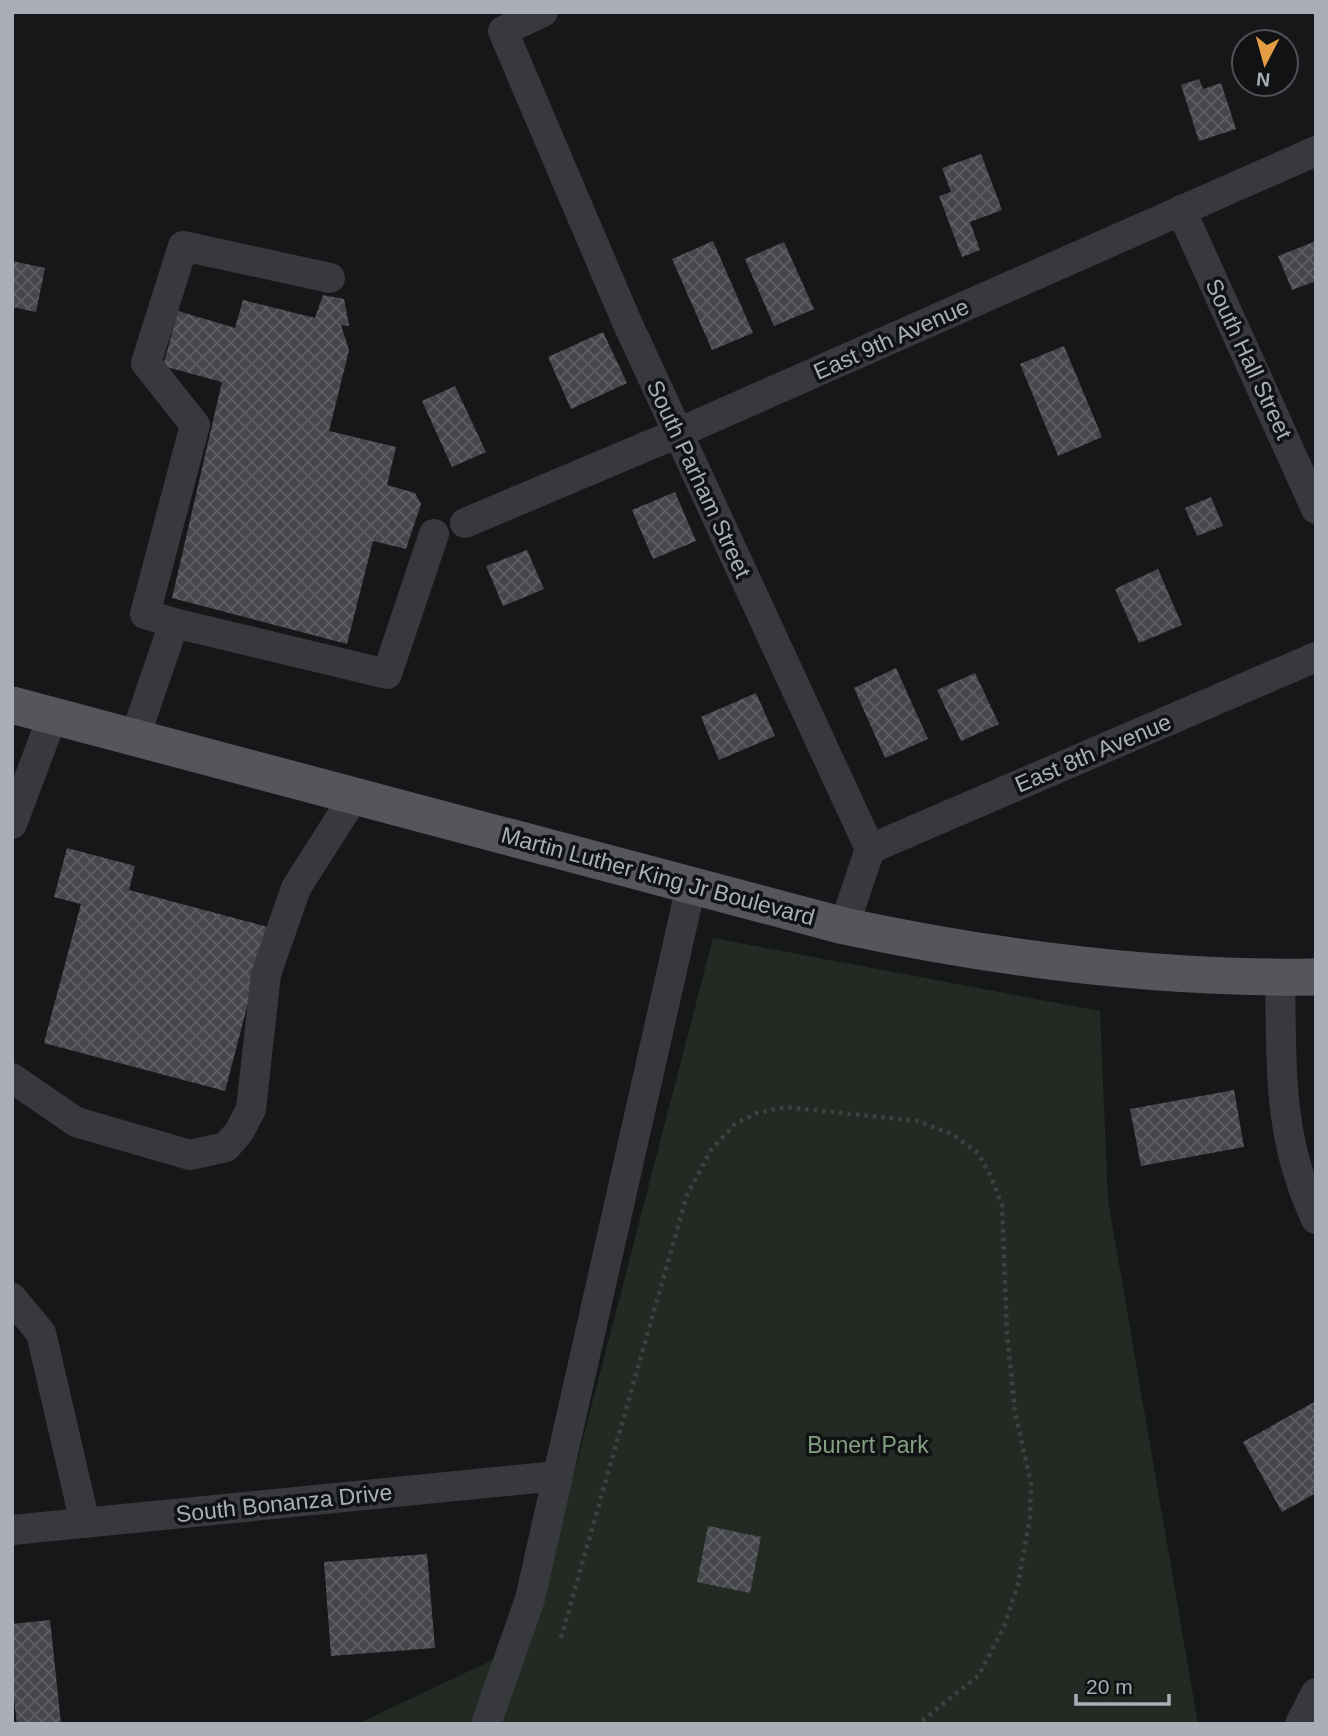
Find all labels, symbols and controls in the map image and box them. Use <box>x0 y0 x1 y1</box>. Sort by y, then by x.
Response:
north arrow <box>1230 28 1300 98</box>
text: N <box>1255 68 1271 91</box>
street label: South Hall Street <box>1200 275 1298 444</box>
street label: East 9th Avenue <box>809 293 973 385</box>
street label: South Parham Street <box>642 376 756 582</box>
street label: East 8th Avenue <box>1011 708 1175 798</box>
street label: Martin Luther King Jr Boulevard <box>498 822 818 930</box>
park label: Bunert Park <box>807 1432 929 1458</box>
street label: South Bonanza Drive <box>175 1479 393 1527</box>
scale bar <box>1076 1662 1169 1706</box>
text: 20 m <box>1086 1675 1133 1698</box>

